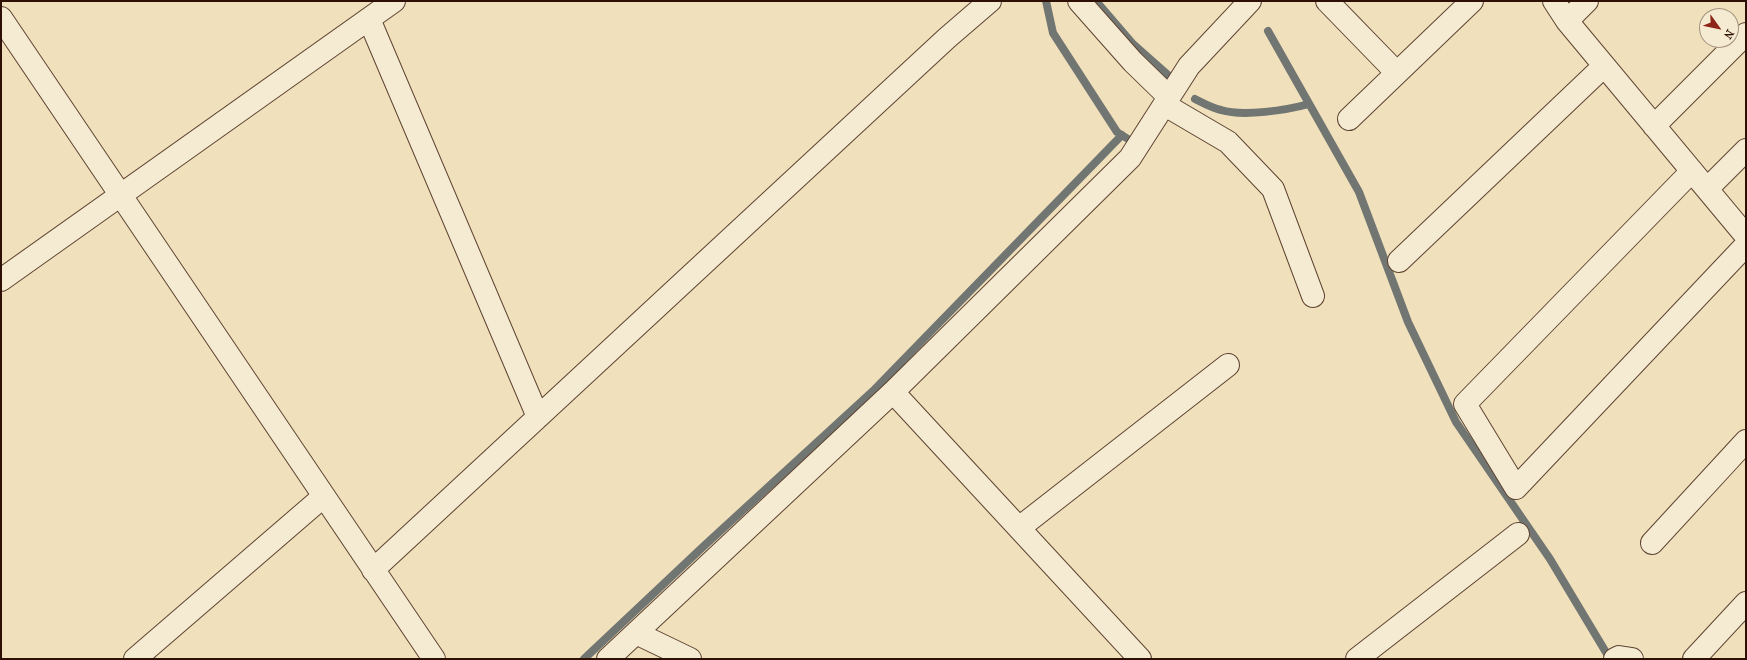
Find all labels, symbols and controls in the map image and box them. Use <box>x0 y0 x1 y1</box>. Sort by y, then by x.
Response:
north arrow <box>1699 8 1739 48</box>
text: N <box>1721 27 1736 41</box>

